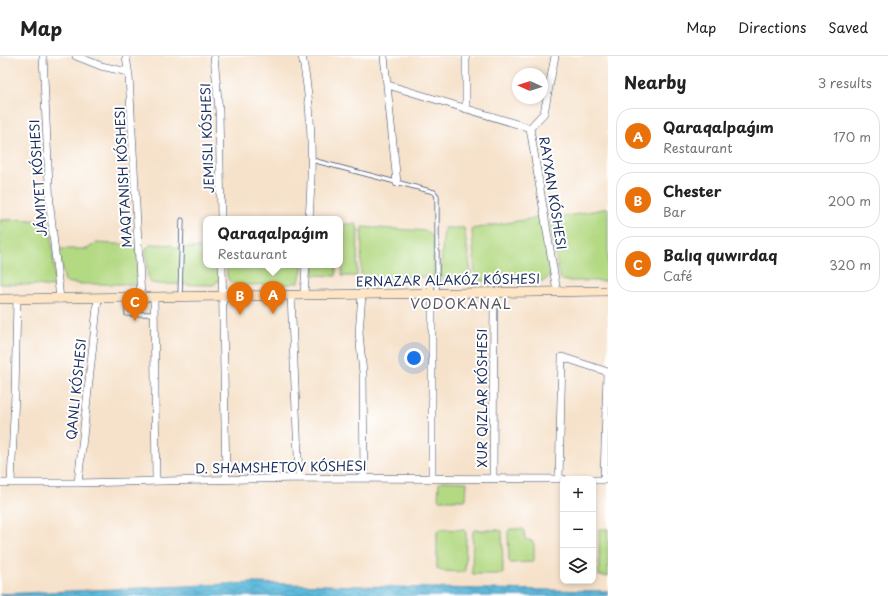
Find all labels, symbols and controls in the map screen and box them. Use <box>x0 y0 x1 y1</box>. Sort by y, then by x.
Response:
text: Map <box>20 14 62 42</box>
text: Map <box>686 17 716 38</box>
text: Directions <box>738 17 806 38</box>
text: Saved <box>828 17 868 38</box>
north arrow <box>512 68 548 104</box>
text: Nearby <box>624 69 686 95</box>
text: 3 results <box>818 73 872 92</box>
street label: JEMISLI KÓSHESI <box>195 83 218 194</box>
street label: MAQTANISH KÓSHESI <box>109 106 136 248</box>
text: Qaraqalpaǵım <box>663 115 774 138</box>
street label: JÁMIYET KÓSHESI <box>24 119 51 237</box>
text: A <box>633 127 643 146</box>
text: 170 m <box>833 127 871 146</box>
street label: RAYXAN KÓSHESI <box>535 135 572 251</box>
text: Restaurant <box>663 138 733 157</box>
text: Chester <box>663 179 721 202</box>
text: B <box>634 191 642 210</box>
text: 200 m <box>828 191 871 210</box>
text: Bar <box>663 202 686 221</box>
popup <box>203 216 343 268</box>
text: Qaraqalpaǵım <box>218 221 328 244</box>
text: Balıq quwırdaq <box>663 243 777 266</box>
text: Restaurant <box>218 244 287 263</box>
text: C <box>633 255 643 274</box>
text: 320 m <box>829 255 871 274</box>
text: Café <box>663 266 692 285</box>
street label: ERNAZAR ALAKÓZ KÓSHESI <box>356 268 540 291</box>
pin: A <box>260 281 286 314</box>
pin: B <box>227 282 253 315</box>
pin: C <box>122 288 148 321</box>
district label: VODOKANAL <box>410 293 512 314</box>
street label: XUR QIZLAR KÓSHESI <box>472 329 491 467</box>
street label: QANLI KÓSHESI <box>61 337 90 441</box>
your location <box>404 348 424 368</box>
street label: D. SHAMSHETOV KÓSHESI <box>195 456 367 477</box>
map controls <box>560 476 596 584</box>
button: + <box>560 476 596 512</box>
button: − <box>560 512 596 548</box>
button: layers <box>560 548 596 584</box>

